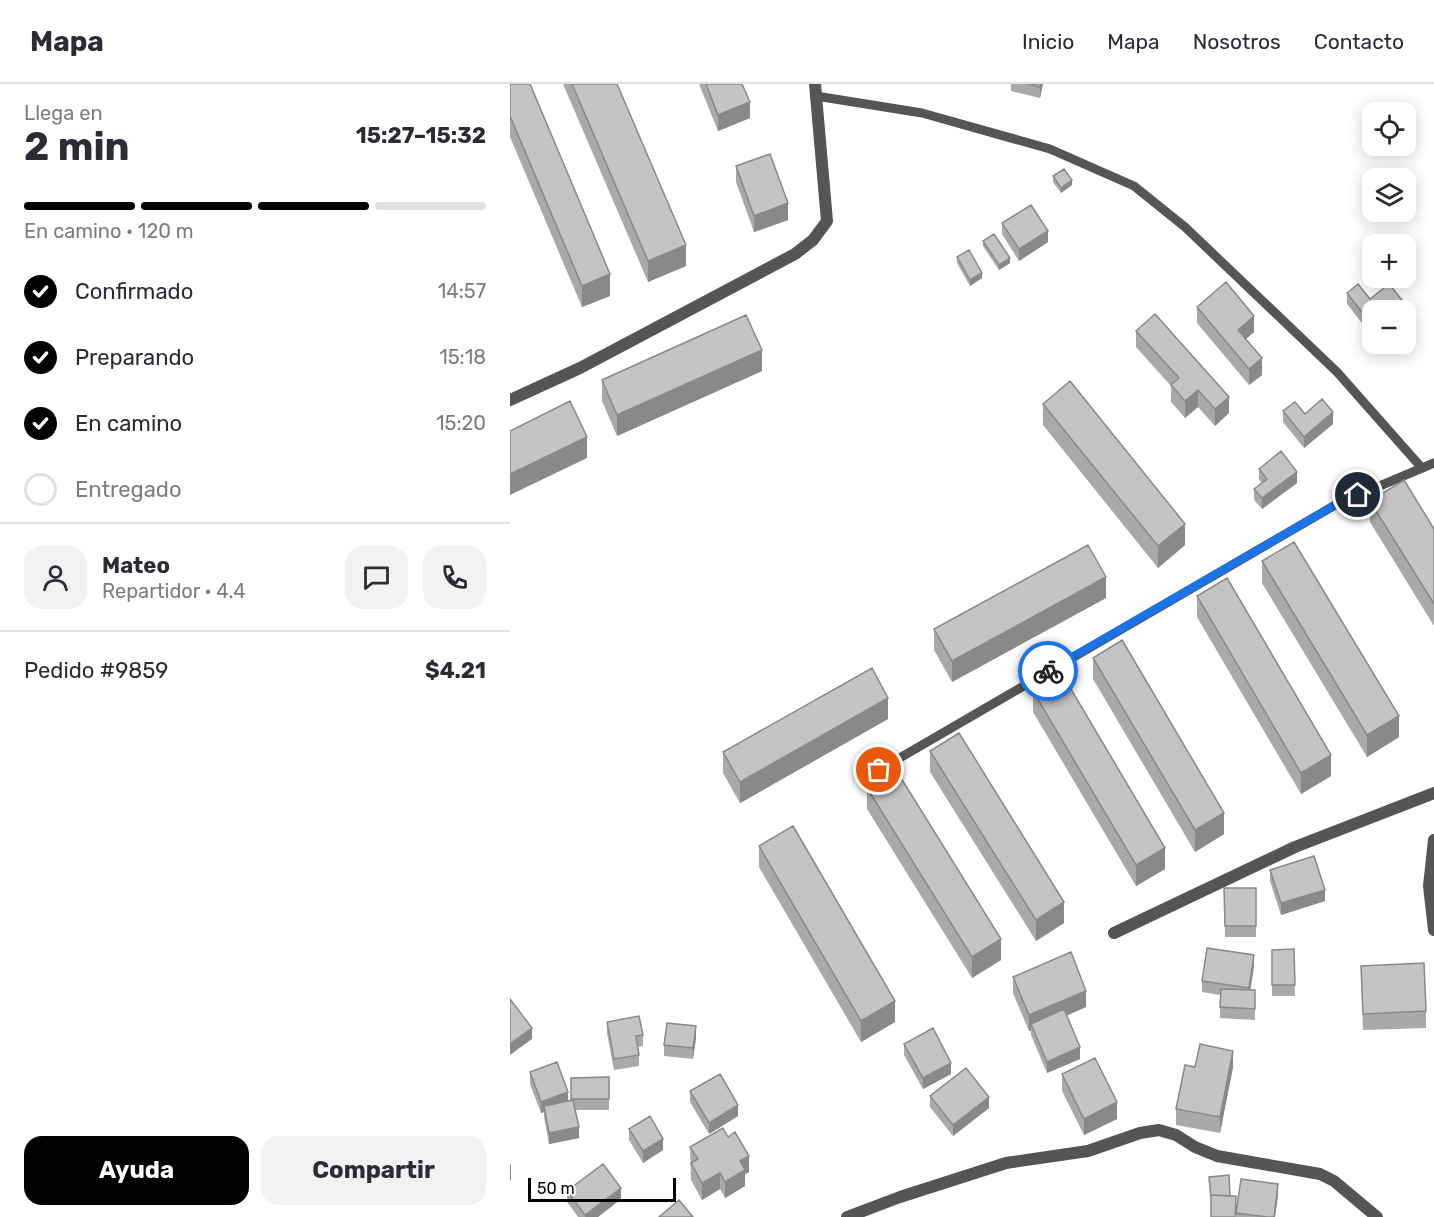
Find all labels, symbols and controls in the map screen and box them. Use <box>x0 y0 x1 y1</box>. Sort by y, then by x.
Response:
text: Mapa <box>30 25 104 58</box>
text: Inicio <box>1022 29 1074 54</box>
text: Mapa <box>1107 29 1160 54</box>
text: Nosotros <box>1193 29 1281 54</box>
text: Contacto <box>1314 29 1404 54</box>
text: Llega en <box>24 101 103 125</box>
map controls <box>1362 102 1416 354</box>
button: locate <box>1362 102 1416 156</box>
text: 15:27–15:32 <box>356 122 486 149</box>
text: 2 min <box>24 124 130 170</box>
button: layers <box>1362 168 1416 222</box>
text: En camino · 120 m <box>24 219 194 243</box>
button: + <box>1362 234 1416 288</box>
icon: check <box>24 275 57 308</box>
text: Confirmado <box>75 278 193 305</box>
text: 14:57 <box>438 279 486 303</box>
button: − <box>1362 300 1416 354</box>
icon: check <box>24 341 57 374</box>
text: Preparando <box>75 344 194 371</box>
text: 15:18 <box>439 345 486 369</box>
icon: check <box>24 407 57 440</box>
text: En camino <box>75 410 182 437</box>
text: 15:20 <box>436 411 486 435</box>
pin <box>1332 469 1383 520</box>
text: Entregado <box>75 476 182 503</box>
icon: home <box>1341 478 1374 511</box>
button: person <box>24 546 87 609</box>
button: chat <box>345 546 408 609</box>
button: phone <box>423 546 486 609</box>
text: Mateo <box>102 552 170 579</box>
text: Repartidor · 4.4 <box>102 579 246 603</box>
courier <box>1018 641 1078 701</box>
icon: bike <box>1032 655 1065 688</box>
text: Pedido #9859 <box>24 657 168 684</box>
text: $4.21 <box>425 657 486 684</box>
pin <box>853 744 904 795</box>
icon: bag <box>862 753 895 786</box>
button: Ayuda <box>24 1136 249 1205</box>
button: Compartir <box>261 1136 486 1205</box>
scale bar <box>528 1175 676 1202</box>
text: 50 m <box>537 1179 575 1198</box>

